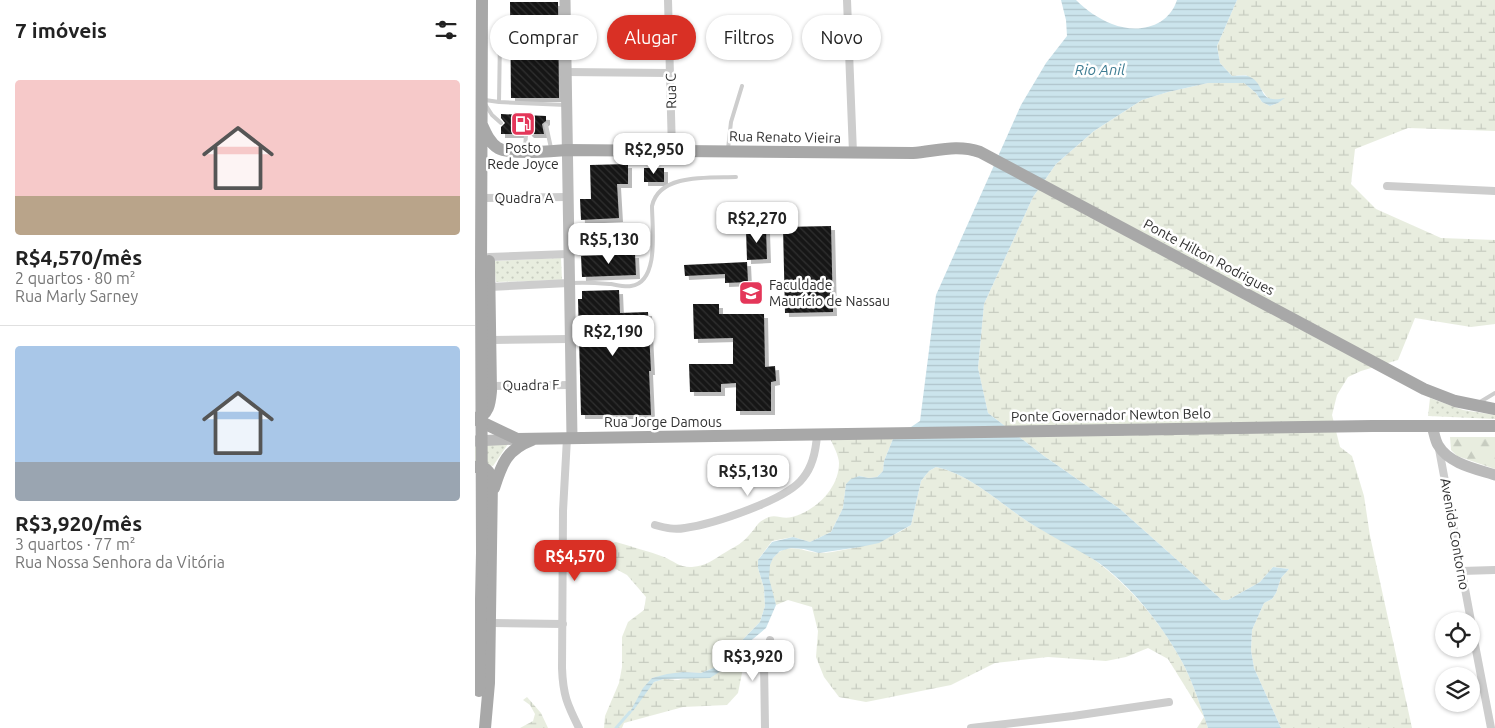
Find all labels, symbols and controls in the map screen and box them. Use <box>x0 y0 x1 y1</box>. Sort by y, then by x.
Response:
chip: Comprar <box>490 15 597 60</box>
chip: Alugar <box>607 15 696 60</box>
chip: Filtros <box>706 15 792 60</box>
chip: Novo <box>802 15 881 60</box>
icon: filters <box>432 16 460 44</box>
text: 7 imóveis <box>15 18 107 42</box>
water label: Rio Anil <box>1075 61 1126 78</box>
street label: Rua C <box>663 73 679 109</box>
fuel station icon: Posto Rede Joyce <box>510 111 536 137</box>
icon: home <box>193 113 283 203</box>
street label: Rua Renato Vieira <box>729 128 841 146</box>
pin: R$2,950 <box>608 132 700 175</box>
place label: Posto Rede Joyce <box>487 140 559 172</box>
text: R$2,950 <box>624 140 684 158</box>
street label: Quadra A <box>494 190 554 206</box>
pin: R$2,270 <box>711 202 803 244</box>
text: R$2,270 <box>727 209 787 227</box>
street label: Ponte Hilton Rodrigues <box>1141 216 1277 298</box>
pin: R$5,130 <box>563 222 655 265</box>
text: R$5,130 <box>579 230 639 248</box>
text: R$4,570/mês <box>15 245 142 269</box>
text: 2 quartos · 80 m² <box>15 269 136 287</box>
place label: Faculdade Maurício de Nassau <box>769 277 890 309</box>
school or university icon: Faculdade Maurício de Nassau <box>738 280 764 306</box>
text: Rua Marly Sarney <box>15 287 138 305</box>
pin: R$2,190 <box>567 314 659 357</box>
text: R$2,190 <box>583 322 643 340</box>
street label: Quadra F <box>502 377 560 393</box>
icon: home <box>193 378 283 468</box>
street label: Ponte Governador Newton Belo <box>1011 405 1211 425</box>
street label: Rua Jorge Damous <box>604 414 722 430</box>
pin: R$5,130 <box>702 454 794 497</box>
text: R$5,130 <box>718 462 778 480</box>
street label: Avenida Contorno <box>1437 477 1473 591</box>
text: R$3,920/mês <box>15 511 142 535</box>
text: 3 quartos · 77 m² <box>15 535 136 553</box>
pin: R$4,570 <box>529 540 621 582</box>
text: R$4,570 <box>545 547 605 565</box>
text: Rua Nossa Senhora da Vitória <box>15 553 225 571</box>
map controls <box>1435 612 1480 712</box>
button: locate <box>1435 612 1480 657</box>
pin: R$3,920 <box>707 640 799 682</box>
text: R$3,920 <box>723 647 783 665</box>
button: layers <box>1435 667 1480 712</box>

